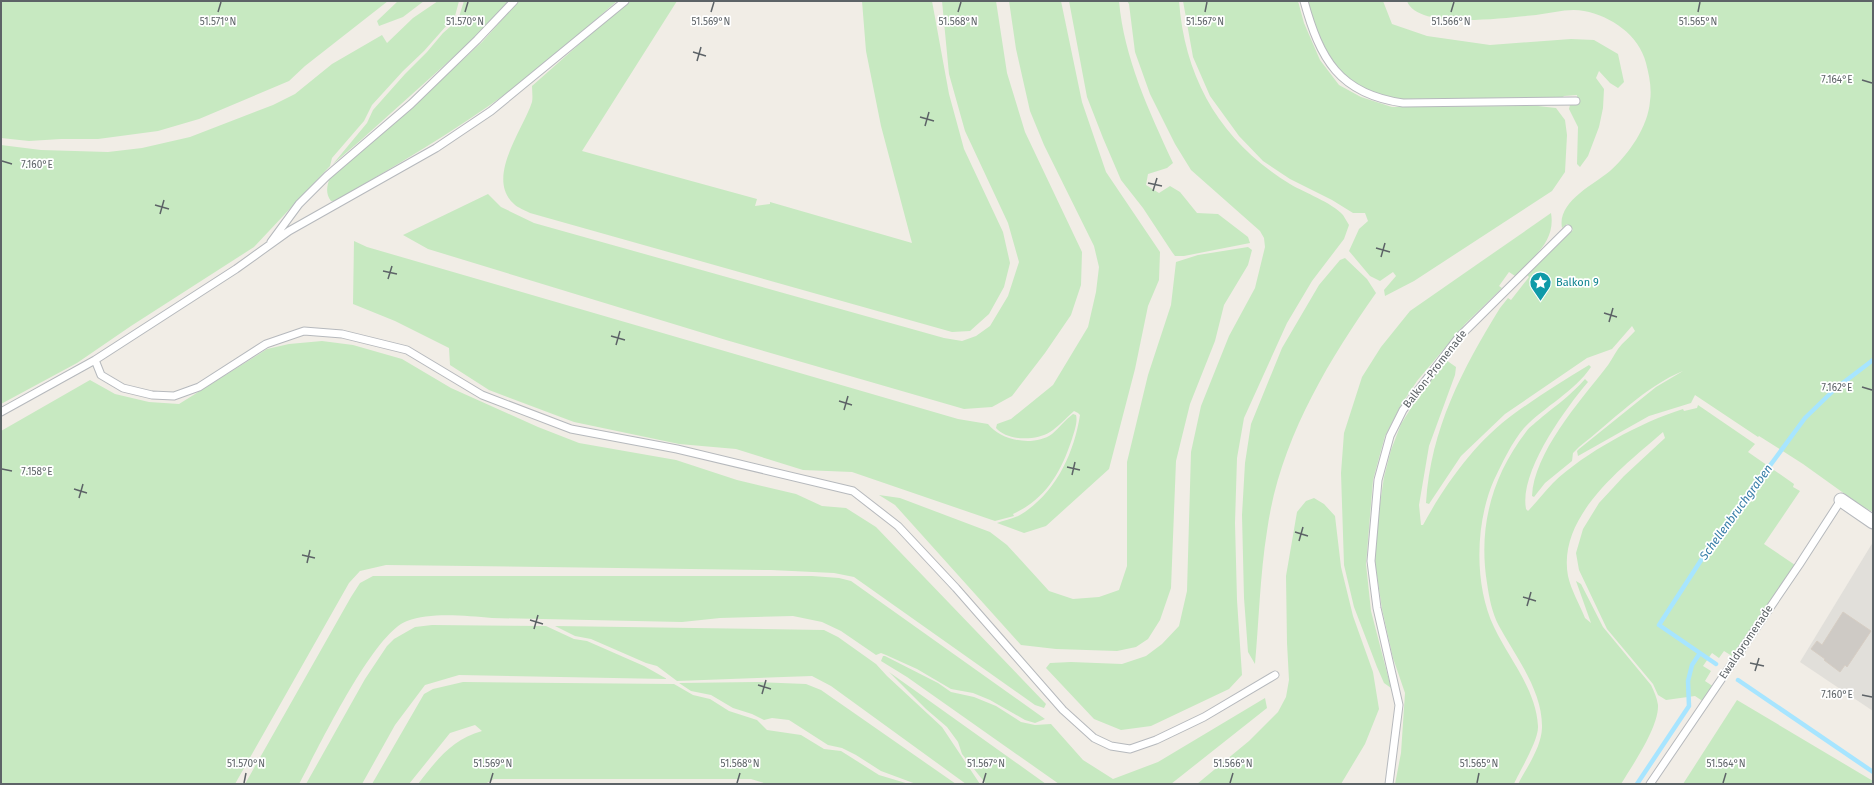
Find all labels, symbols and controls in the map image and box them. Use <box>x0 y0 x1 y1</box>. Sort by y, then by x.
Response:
text: 51.571°N <box>200 16 236 28</box>
text: 51.570°N <box>446 16 484 28</box>
text: 51.569°N <box>692 16 730 28</box>
text: 51.568°N <box>938 16 978 28</box>
text: 51.567°N <box>1186 16 1224 28</box>
text: 51.566°N <box>1432 16 1470 28</box>
text: 51.565°N <box>1679 16 1717 28</box>
text: 7.164°E <box>1821 74 1853 86</box>
text: 7.160°E <box>21 159 53 171</box>
place icon: Balkon 9 <box>1528 269 1554 302</box>
place label: Balkon 9 <box>1556 276 1599 289</box>
street label: Balkon-Promenade <box>1400 327 1470 411</box>
text: 7.162°E <box>1822 382 1852 394</box>
water label: Schellenbruchgraben <box>1696 462 1775 563</box>
text: 7.158°E <box>21 466 53 478</box>
street label: Ewaldpromenade <box>1716 603 1776 681</box>
text: 7.160°E <box>1821 689 1853 701</box>
text: 51.570°N <box>227 758 265 770</box>
text: 51.569°N <box>474 758 512 770</box>
text: 51.568°N <box>720 758 760 770</box>
text: 51.567°N <box>967 758 1005 770</box>
text: 51.566°N <box>1214 758 1252 770</box>
text: 51.565°N <box>1460 758 1498 770</box>
text: 51.564°N <box>1706 758 1746 770</box>

